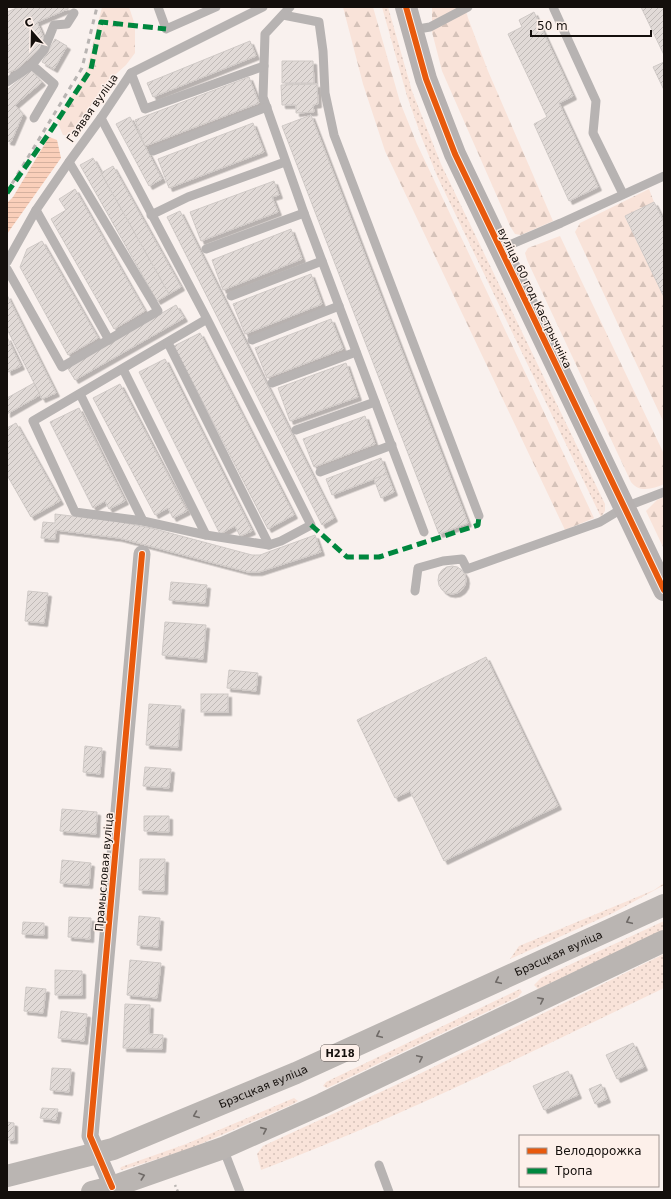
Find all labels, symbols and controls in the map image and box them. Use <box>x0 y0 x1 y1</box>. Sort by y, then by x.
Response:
north arrow <box>12 12 52 52</box>
scale bar <box>531 12 651 38</box>
text: С <box>23 16 35 31</box>
text: 50 m <box>537 19 568 33</box>
street label: Гаявая вуліца <box>64 71 121 145</box>
street label: вуліца 60 год Кастрычніка <box>495 226 574 371</box>
street label: Прамысловая вуліца <box>93 812 116 932</box>
one-way arrow <box>625 916 633 924</box>
street label: Брэсцкая вуліца <box>513 928 605 979</box>
one-way arrow <box>494 976 502 984</box>
one-way arrow <box>536 997 544 1005</box>
one-way arrow <box>376 1030 384 1038</box>
road number: Н218 <box>321 1045 359 1061</box>
one-way arrow <box>415 1055 423 1063</box>
street label: Брэсцкая вуліца <box>217 1063 310 1111</box>
one-way arrow <box>192 1110 199 1118</box>
one-way arrow <box>259 1127 267 1135</box>
legend <box>519 1135 659 1187</box>
text: Велодорожка <box>555 1144 642 1158</box>
text: Тропа <box>554 1164 593 1178</box>
one-way arrow <box>139 1173 146 1181</box>

